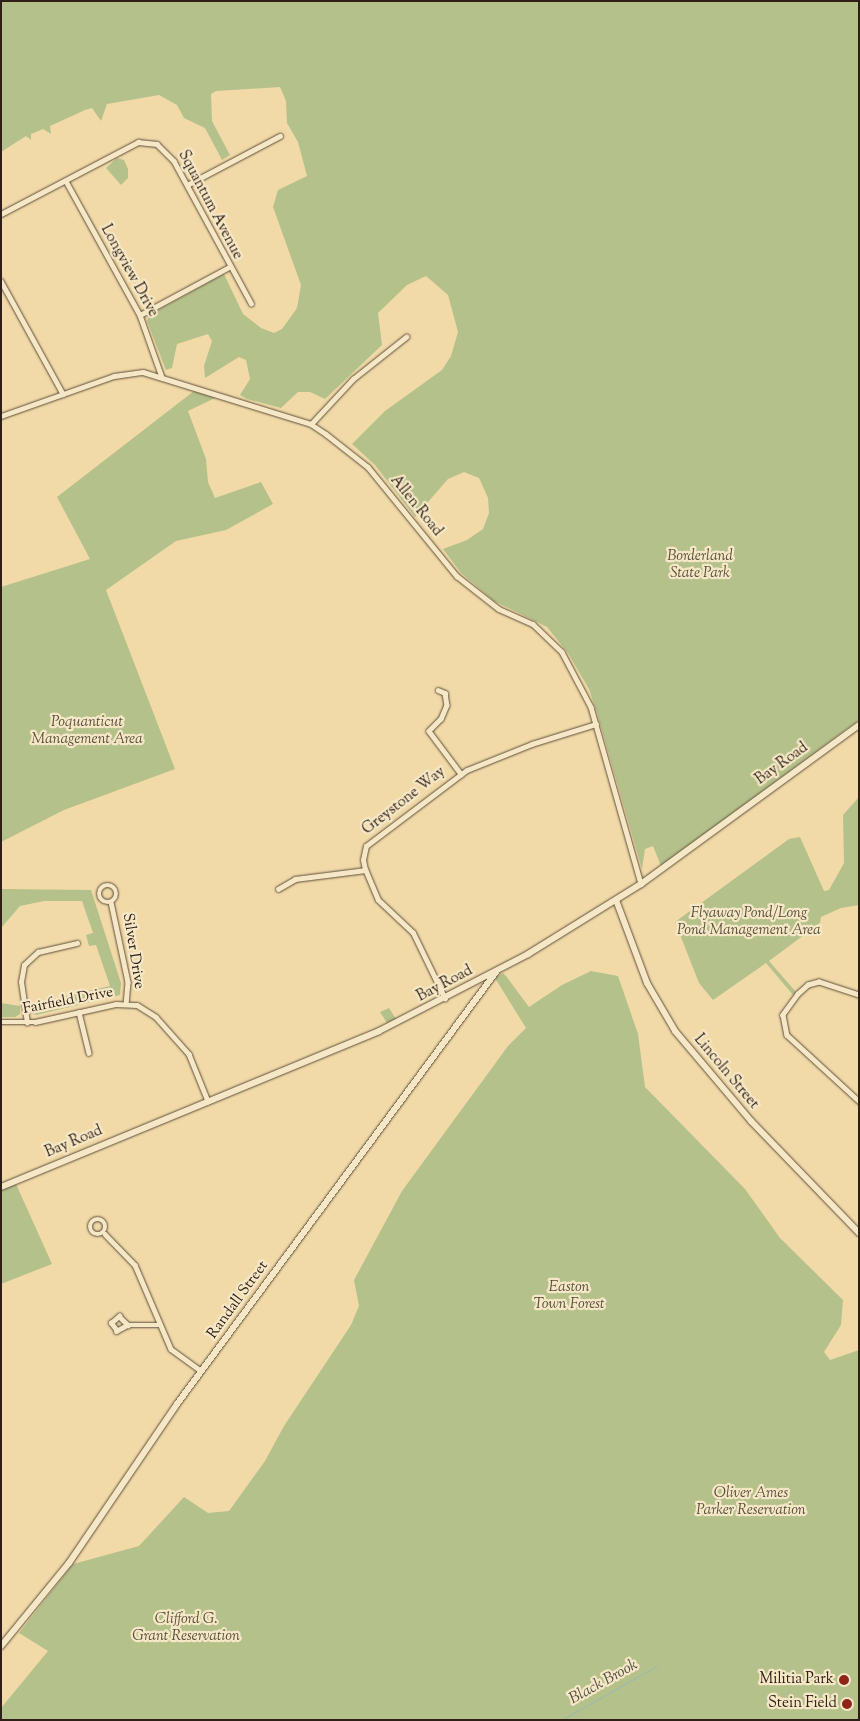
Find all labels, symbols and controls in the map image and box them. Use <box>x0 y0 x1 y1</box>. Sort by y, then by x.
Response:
street label: Squantum Avenue <box>174 147 246 263</box>
street label: Longview Drive <box>96 222 162 320</box>
street label: Allen Road <box>386 472 446 540</box>
park label: Borderland State Park <box>667 547 733 582</box>
park label: Poquanticut Management Area <box>31 713 143 748</box>
street label: Bay Road <box>752 739 812 789</box>
street label: Greystone Way <box>359 763 449 839</box>
park label: Flyaway Pond/Long Pond Management Area <box>677 904 821 939</box>
street label: Silver Drive <box>118 912 148 990</box>
street label: Bay Road <box>414 962 476 1006</box>
street label: Fairfield Drive <box>21 983 115 1019</box>
street label: Lincoln Street <box>690 1031 762 1113</box>
street label: Bay Road <box>43 1122 105 1162</box>
street label: Randall Street <box>204 1257 272 1343</box>
park label: Easton Town Forest <box>533 1278 605 1313</box>
park label: Oliver Ames Parker Reservation <box>696 1484 806 1519</box>
park label: Clifford G. Grant Reservation <box>132 1610 240 1645</box>
water label: Black Brook <box>566 1656 642 1710</box>
place label: Militia Park <box>759 1671 834 1689</box>
marker: Militia Park <box>838 1674 850 1686</box>
place label: Stein Field <box>768 1695 837 1713</box>
marker: Stein Field <box>841 1698 853 1710</box>

